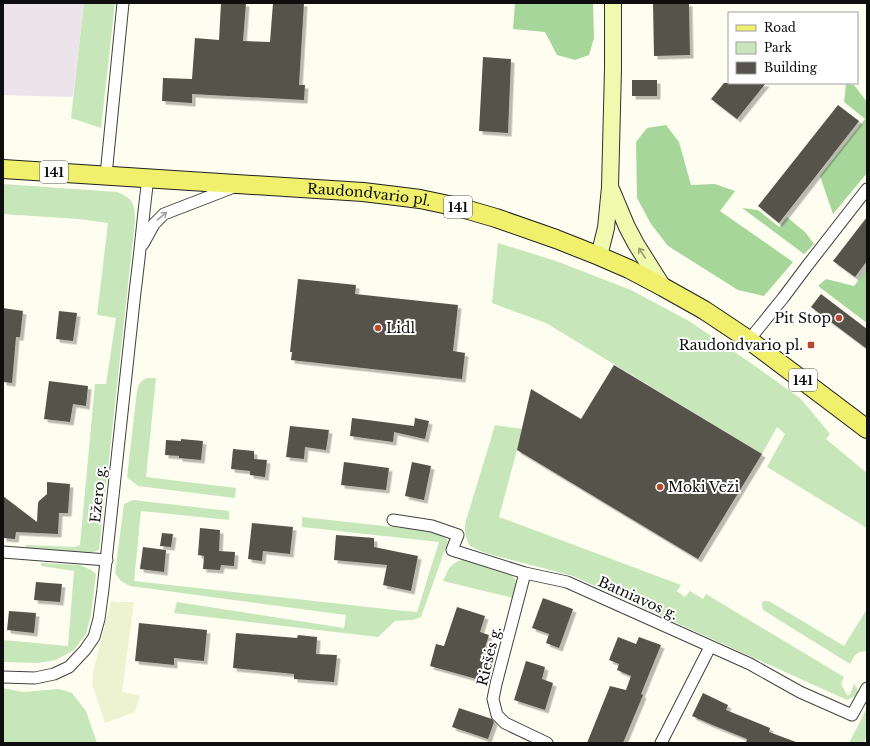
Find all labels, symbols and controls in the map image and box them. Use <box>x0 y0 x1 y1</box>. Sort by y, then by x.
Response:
legend <box>728 12 858 84</box>
text: Road <box>764 20 796 35</box>
text: Park <box>764 40 792 55</box>
text: Building <box>764 60 818 75</box>
road number: 141 <box>40 161 68 183</box>
street label: Raudondvario pl. <box>307 179 433 210</box>
road number: 141 <box>444 196 472 218</box>
one-way arrow <box>157 212 168 221</box>
one-way arrow <box>638 248 647 259</box>
place label: Pit Stop <box>774 309 831 327</box>
marker: Pit Stop <box>834 313 844 323</box>
place label: Lidl <box>386 319 415 337</box>
marker: Lidl <box>373 323 383 333</box>
place label: Raudondvario pl. <box>679 336 803 354</box>
marker: Raudondvario pl. <box>806 340 816 350</box>
road number: 141 <box>789 369 817 391</box>
street label: Ežero g. <box>86 464 110 524</box>
place label: Moki Veži <box>668 478 739 496</box>
marker: Moki Veži <box>655 482 665 492</box>
street label: Batniavos g. <box>595 572 681 624</box>
street label: Riešės g. <box>473 624 505 688</box>

